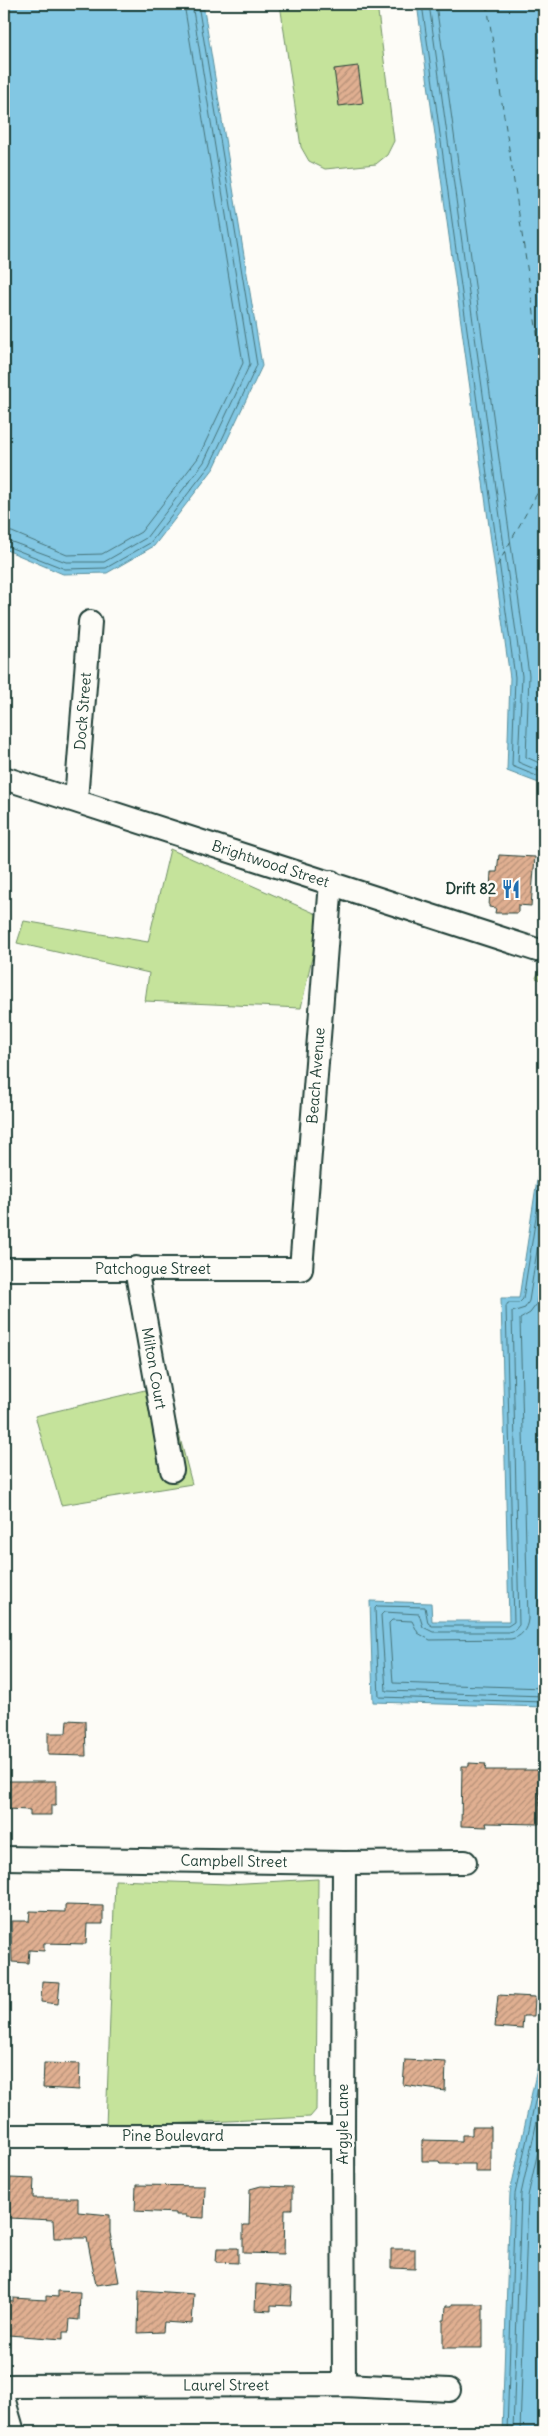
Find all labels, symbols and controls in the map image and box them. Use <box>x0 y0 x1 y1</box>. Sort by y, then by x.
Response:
street label: Dock Street <box>70 672 95 751</box>
street label: Brightwood Street <box>209 836 332 891</box>
restaurant icon: Drift 82 <box>500 878 522 900</box>
place label: Drift 82 <box>445 879 496 898</box>
street label: Beach Avenue <box>302 1027 329 1124</box>
street label: Patchogue Street <box>95 1259 211 1278</box>
street label: Milton Court <box>138 1326 171 1411</box>
street label: Campbell Street <box>180 1851 288 1871</box>
street label: Argyle Lane <box>333 2084 352 2164</box>
street label: Pine Boulevard <box>122 2126 224 2145</box>
street label: Laurel Street <box>183 2375 269 2394</box>

